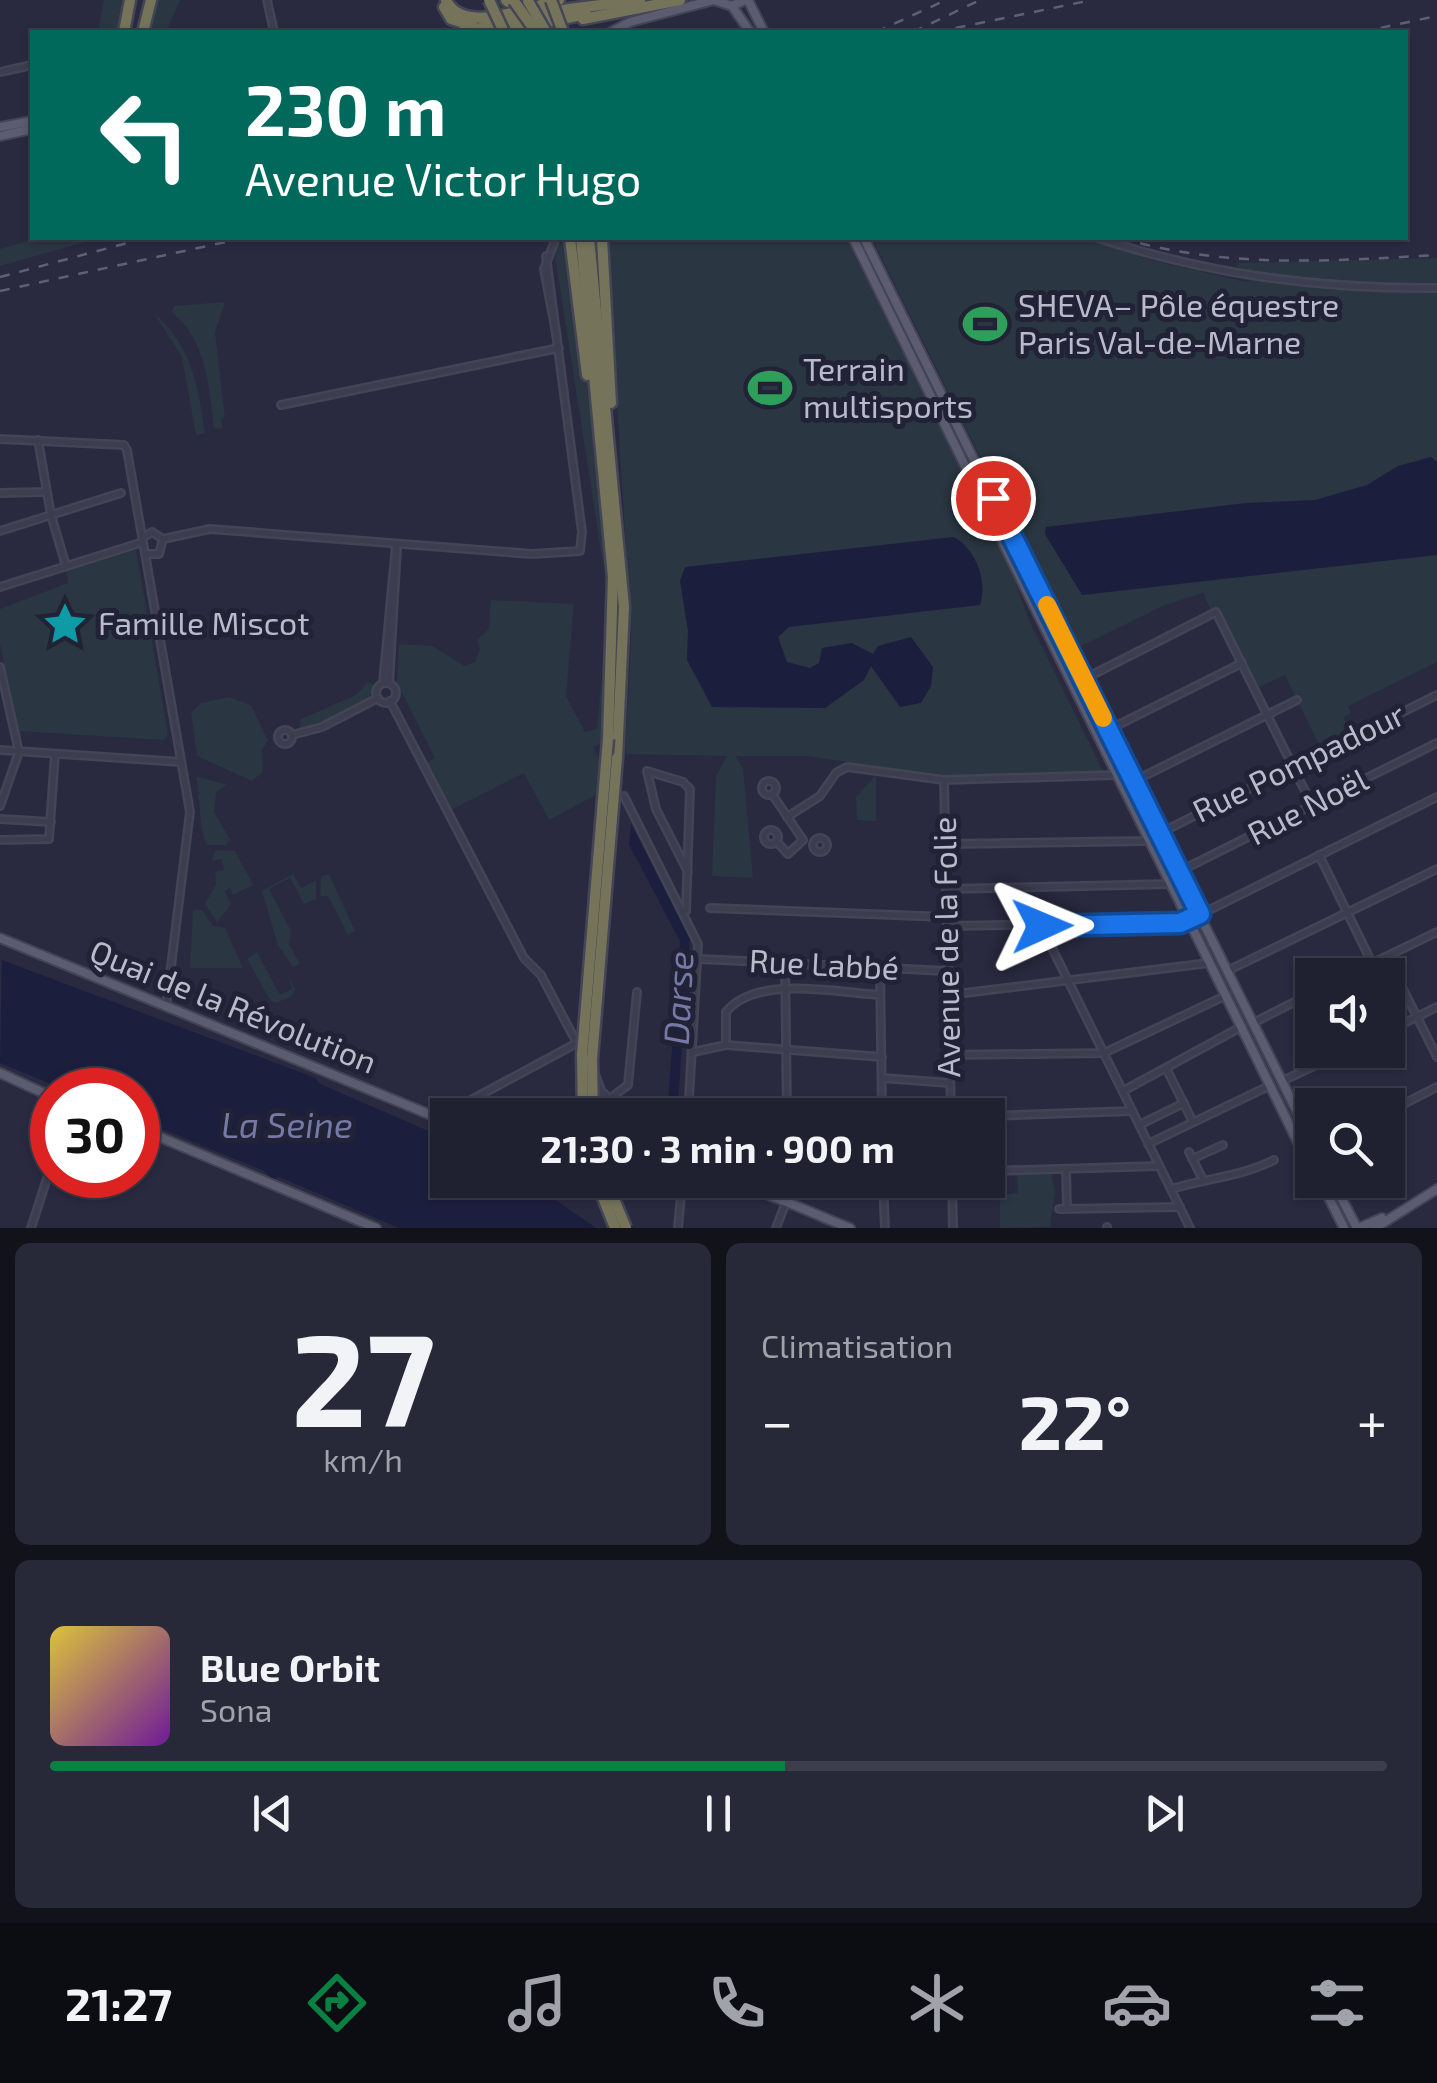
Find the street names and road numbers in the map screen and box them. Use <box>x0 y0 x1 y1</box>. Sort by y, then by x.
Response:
street label: Rue Pompadour <box>1186 693 1410 829</box>
street label: Rue Noël <box>1241 759 1374 852</box>
street label: Avenue de la Folie <box>924 816 966 1078</box>
street label: Quai de la Révolution <box>85 930 382 1081</box>
street label: Rue Labbé <box>748 940 900 986</box>

